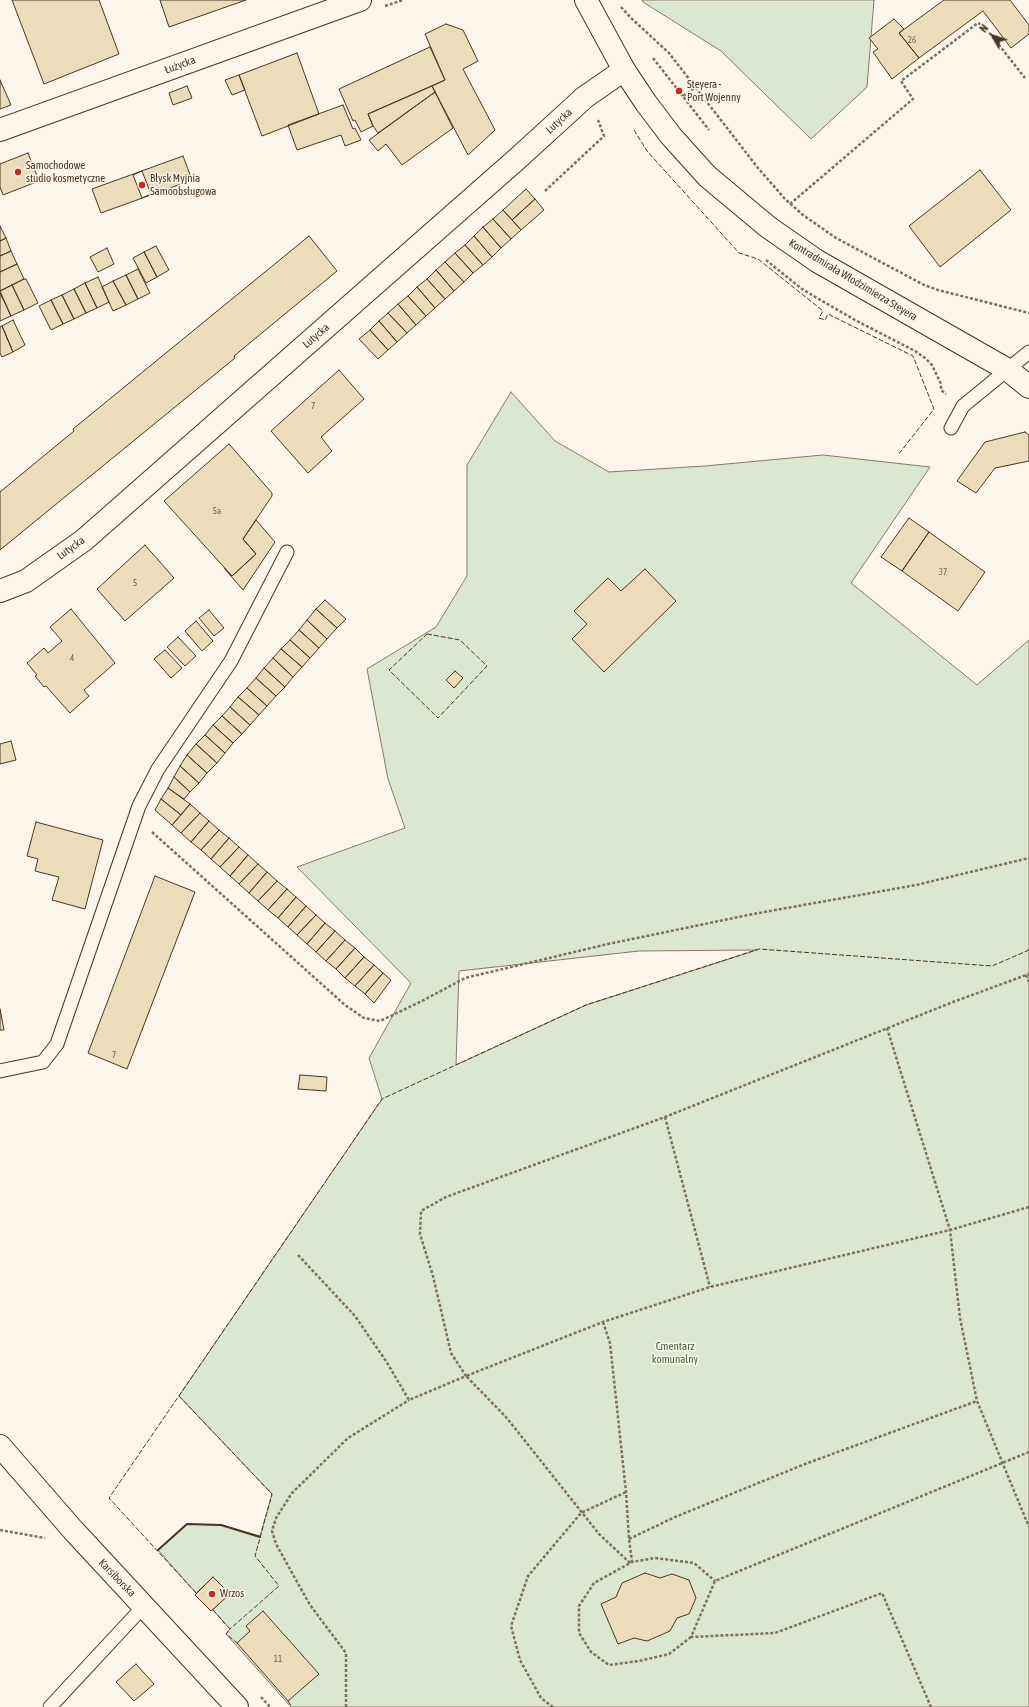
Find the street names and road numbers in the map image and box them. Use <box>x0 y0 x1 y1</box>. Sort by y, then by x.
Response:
street label: Łużycka <box>163 53 197 77</box>
street label: Lutycka <box>543 106 575 136</box>
street label: Kontradmirała Włodzimierza Steyera <box>786 236 920 324</box>
street label: Lutycka <box>300 321 332 351</box>
street label: Lutycka <box>55 533 87 563</box>
street label: Karsiborska <box>96 1556 138 1600</box>

